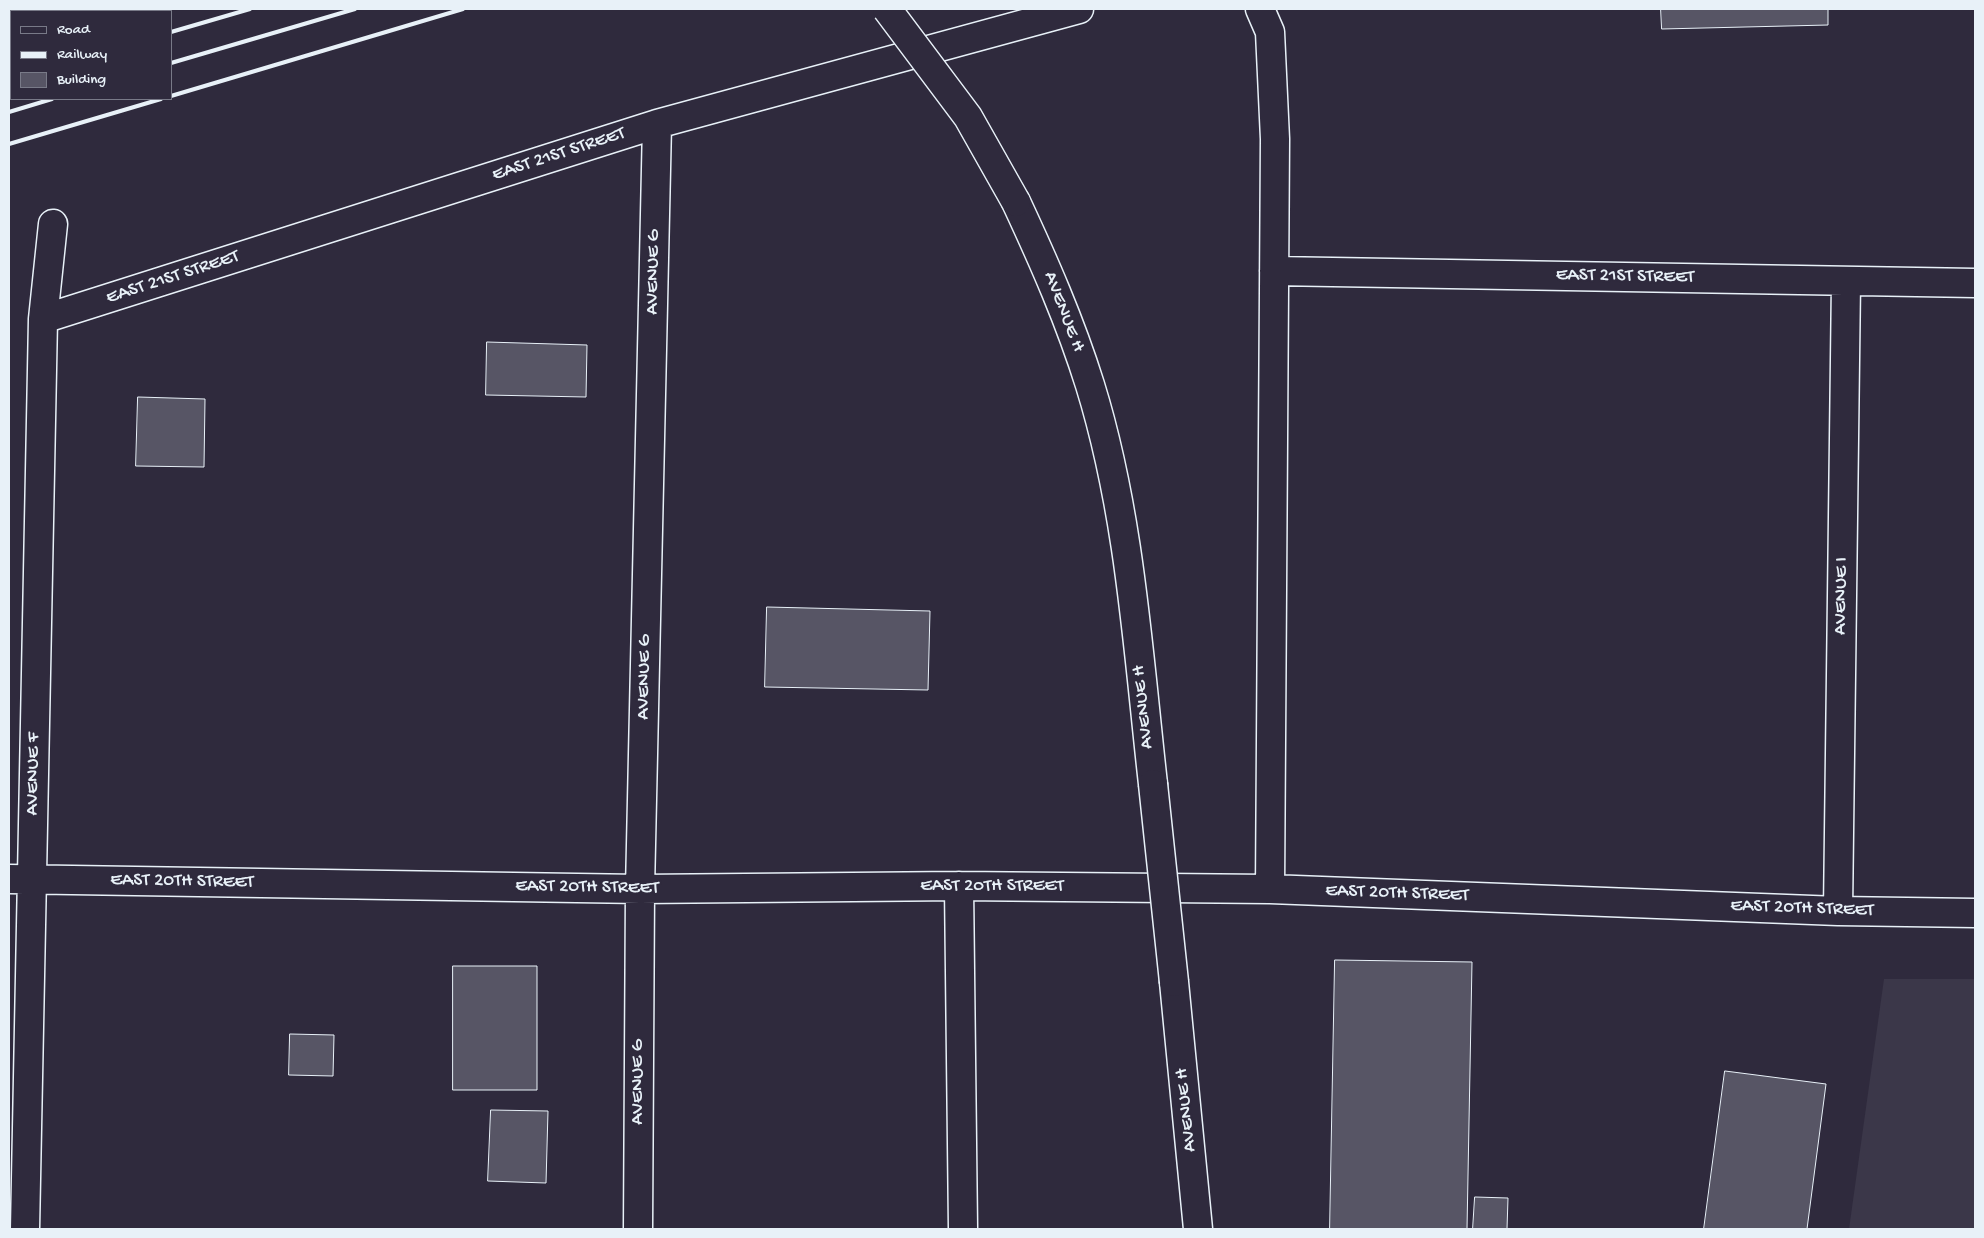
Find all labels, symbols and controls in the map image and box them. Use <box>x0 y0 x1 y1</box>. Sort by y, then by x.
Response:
legend <box>10 10 172 100</box>
text: Road <box>57 21 90 39</box>
text: Railway <box>57 46 107 64</box>
text: Building <box>57 71 106 89</box>
street label: EAST 21ST STREET <box>490 123 628 187</box>
street label: AVENUE G <box>642 229 666 315</box>
street label: EAST 21ST STREET <box>104 246 242 310</box>
street label: EAST 21ST STREET <box>1556 264 1694 290</box>
street label: AVENUE H <box>1037 269 1089 355</box>
street label: AVENUE I <box>1830 557 1854 635</box>
street label: AVENUE G <box>633 634 657 720</box>
street label: AVENUE H <box>1128 664 1160 750</box>
street label: AVENUE F <box>22 732 46 816</box>
street label: EAST 20TH STREET <box>110 869 254 895</box>
street label: EAST 20TH STREET <box>515 875 659 901</box>
street label: EAST 20TH STREET <box>920 876 1064 898</box>
street label: EAST 20TH STREET <box>1325 880 1469 908</box>
street label: EAST 20TH STREET <box>1730 895 1874 923</box>
street label: AVENUE G <box>628 1039 650 1125</box>
street label: AVENUE H <box>1171 1067 1203 1153</box>

